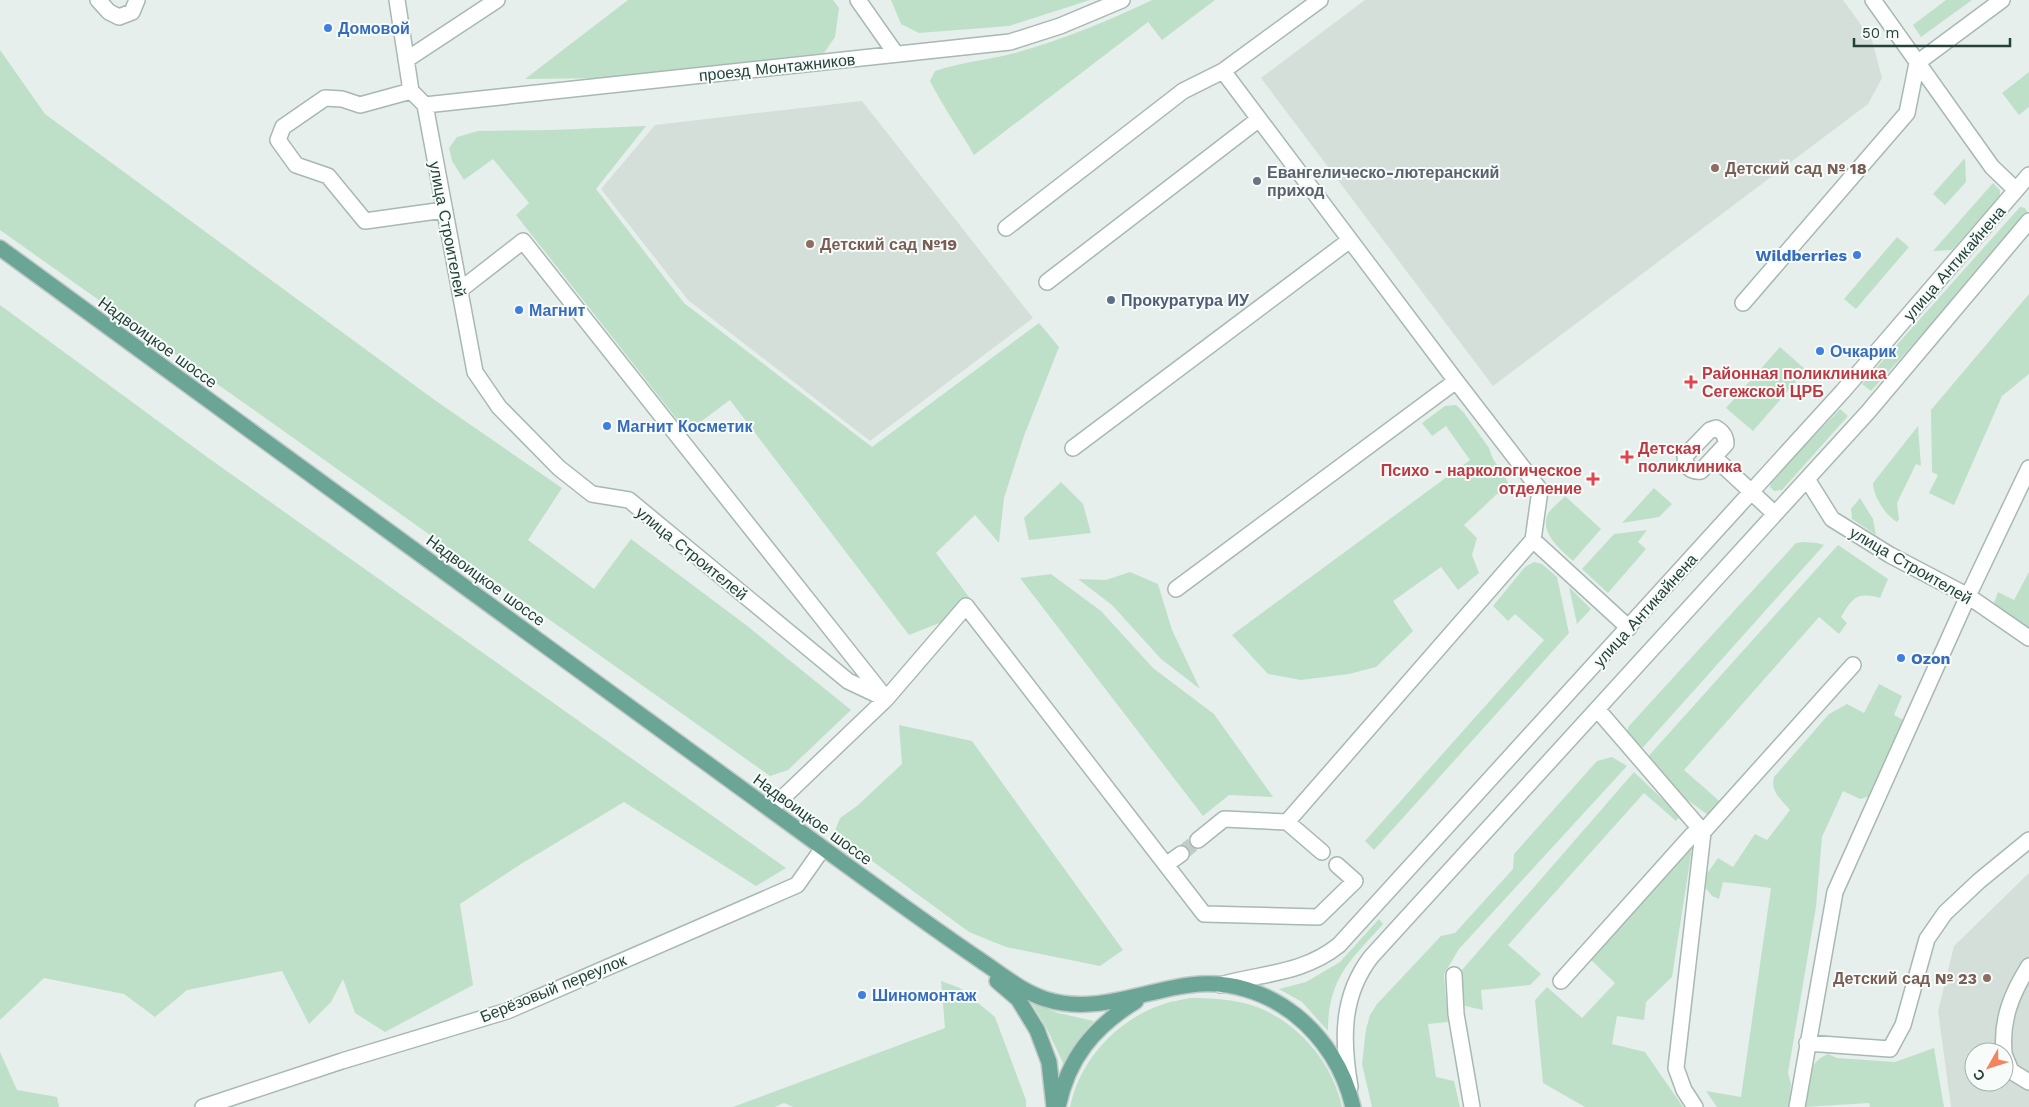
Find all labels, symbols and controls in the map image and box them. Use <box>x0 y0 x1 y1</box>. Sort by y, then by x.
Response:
scale bar <box>1854 15 2010 47</box>
place label: Домовой <box>338 19 410 38</box>
marker: Домовой <box>322 22 334 34</box>
text: 50 m <box>1862 24 1899 42</box>
street label: проезд Монтажников <box>698 50 856 85</box>
place label: Детский сад № 18 <box>1725 159 1867 178</box>
street label: улица Строителей <box>425 160 470 299</box>
marker: Детский сад № 18 <box>1709 162 1721 174</box>
place label: Евангелическо-лютеранский приход <box>1267 163 1499 200</box>
marker: Евангелическо-лютеранский приход <box>1251 175 1263 187</box>
street label: улица Антикайнена <box>1899 202 2009 325</box>
place label: Детский сад №19 <box>820 235 957 254</box>
marker: Детский сад №19 <box>804 238 816 250</box>
place label: Wildberries <box>1756 246 1847 265</box>
marker: Wildberries <box>1851 249 1863 261</box>
place label: Прокуратура ИУ <box>1121 291 1250 310</box>
street label: Надвоицкое шоссе <box>95 293 221 392</box>
marker: Прокуратура ИУ <box>1105 294 1117 306</box>
place label: Магнит <box>529 301 586 320</box>
marker: Магнит <box>513 304 525 316</box>
place label: Очкарик <box>1830 342 1897 361</box>
marker: Очкарик <box>1814 345 1826 357</box>
place label: Районная поликлиника Сегежской ЦРБ <box>1702 364 1887 401</box>
marker: Районная поликлиника Сегежской ЦРБ <box>1684 375 1698 389</box>
place label: Магнит Косметик <box>617 417 753 436</box>
marker: Магнит Косметик <box>601 420 613 432</box>
place label: Детская поликлиника <box>1638 439 1742 476</box>
marker: Детская поликлиника <box>1620 450 1634 464</box>
place label: Психо - наркологическое отделение <box>1381 461 1582 498</box>
marker: Психо - наркологическое отделение <box>1586 472 1600 486</box>
street label: улица Строителей <box>632 503 751 604</box>
street label: улица Строителей <box>1846 523 1975 608</box>
street label: Надвоицкое шоссе <box>423 531 549 630</box>
street label: улица Антикайнена <box>1590 550 1701 671</box>
place label: Ozon <box>1911 649 1950 668</box>
marker: Ozon <box>1895 652 1907 664</box>
street label: Надвоицкое шоссе <box>750 770 876 869</box>
street label: Берёзовый переулок <box>477 950 630 1026</box>
place label: Детский сад № 23 <box>1833 969 1977 988</box>
marker: Детский сад № 23 <box>1981 972 1993 984</box>
place label: Шиномонтаж <box>872 986 977 1005</box>
marker: Шиномонтаж <box>856 989 868 1001</box>
north arrow <box>1964 1042 2014 1092</box>
text: С <box>1969 1066 1988 1084</box>

